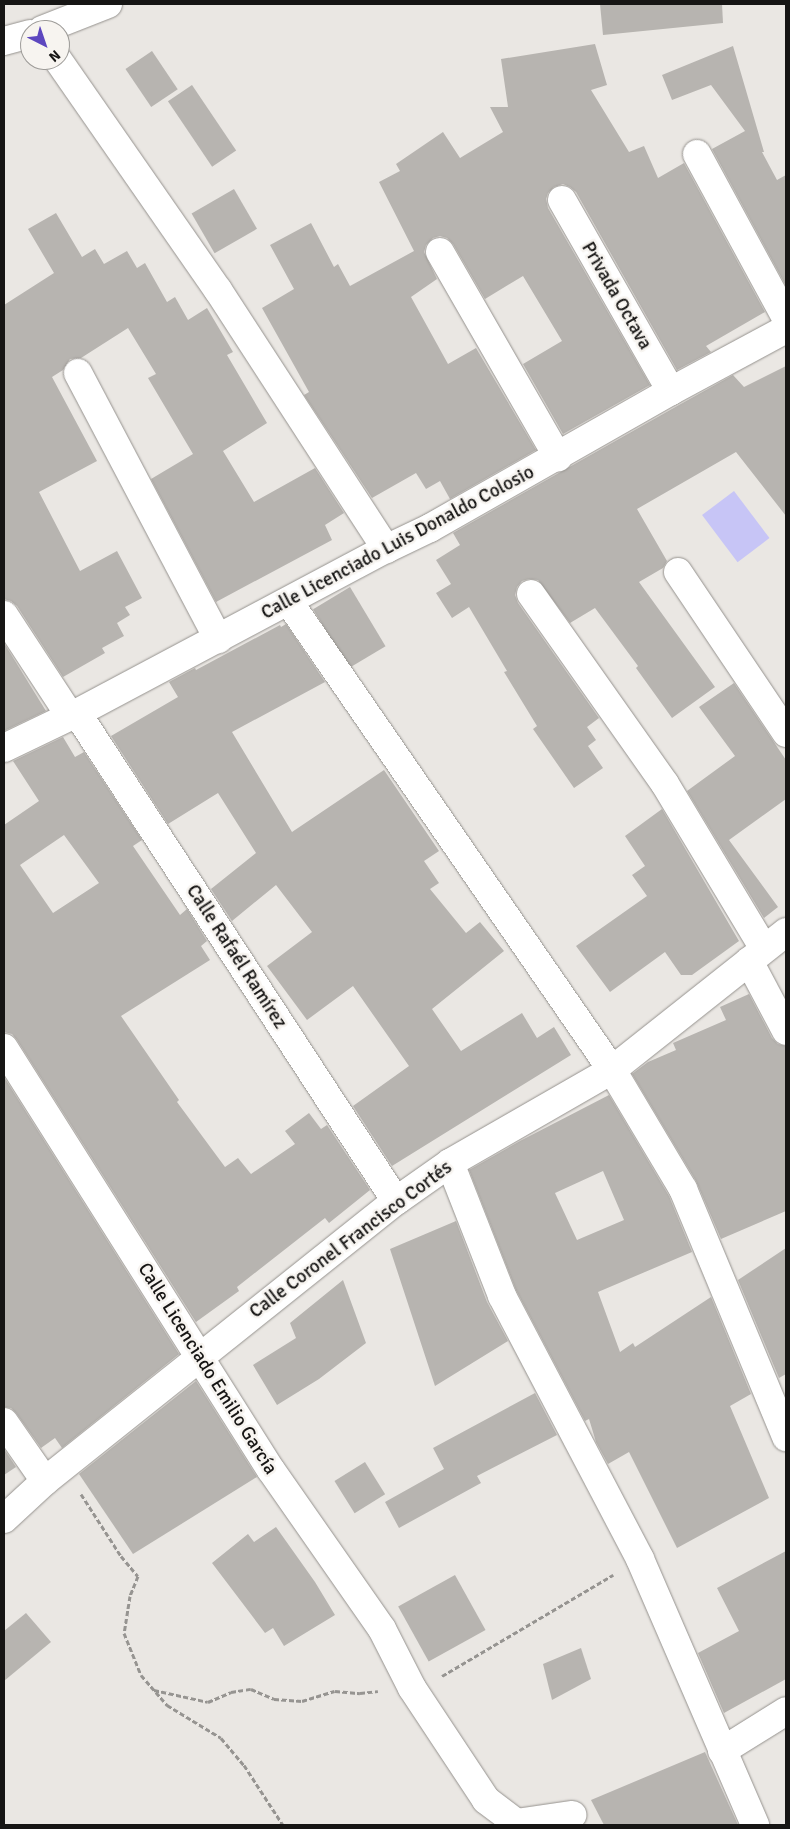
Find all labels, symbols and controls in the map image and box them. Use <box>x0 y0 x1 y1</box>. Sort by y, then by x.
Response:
north arrow <box>20 20 70 70</box>
text: N <box>45 46 64 66</box>
street label: Privada Octava <box>576 238 656 354</box>
street label: Calle Licenciado Luis Donaldo Colosio <box>258 461 538 625</box>
street label: Calle Rafaél Ramírez <box>181 881 291 1033</box>
street label: Calle Coronel Francisco Cortés <box>245 1156 457 1324</box>
street label: Calle Licenciado Emilio García <box>132 1259 282 1479</box>

